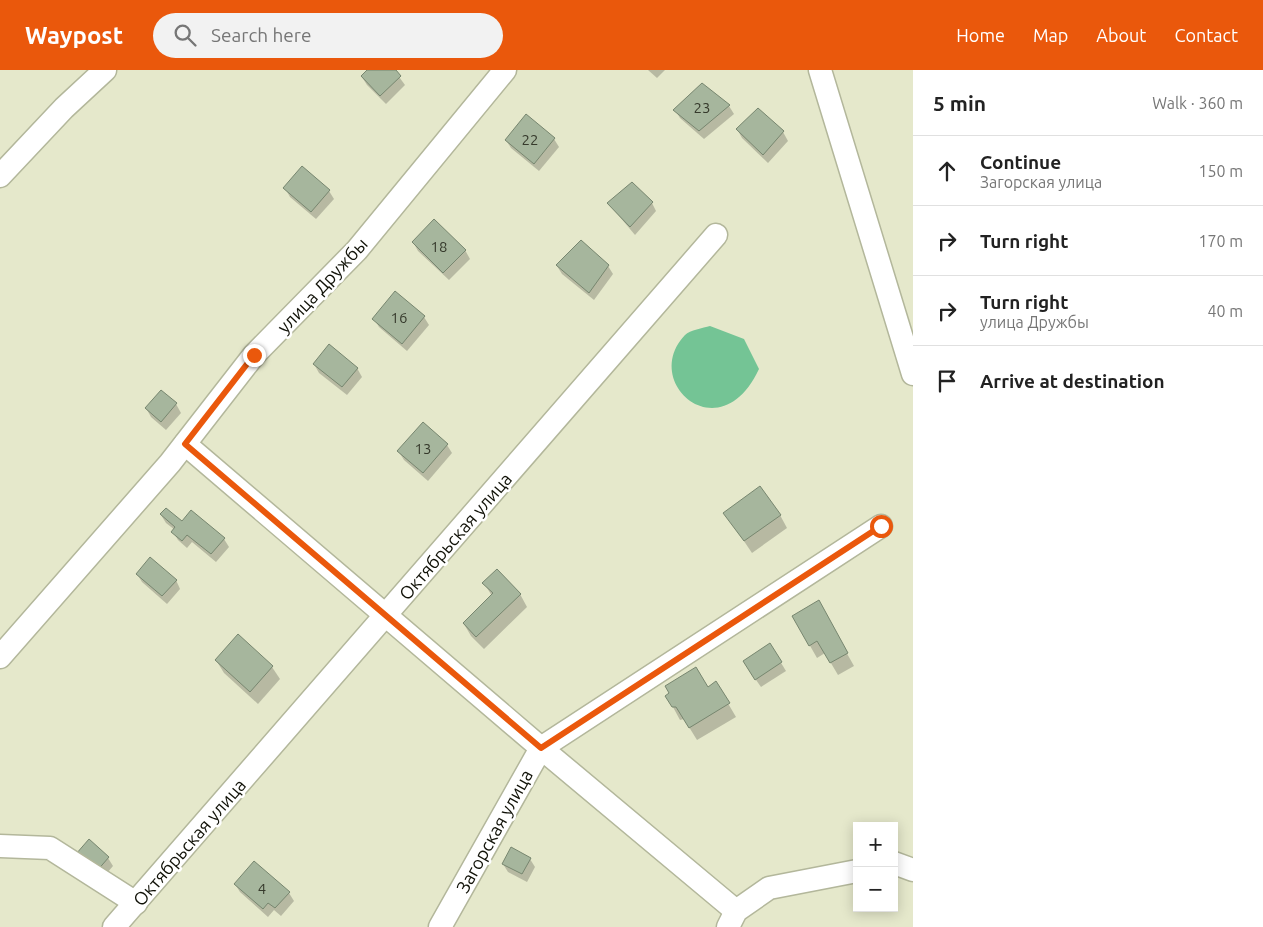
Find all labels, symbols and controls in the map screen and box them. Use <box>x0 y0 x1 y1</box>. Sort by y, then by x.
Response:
search box <box>153 13 503 58</box>
icon: search <box>171 21 199 49</box>
text: Waypost <box>25 22 123 49</box>
text: Search here <box>211 24 311 46</box>
text: Home <box>956 25 1005 45</box>
text: Map <box>1033 25 1068 45</box>
text: About <box>1096 25 1146 45</box>
text: Contact <box>1174 25 1238 45</box>
text: 5 min <box>933 91 986 115</box>
text: Walk · 360 m <box>1152 94 1243 112</box>
house number: 23 <box>694 99 710 116</box>
house number: 22 <box>522 131 538 148</box>
text: Continue <box>980 151 1061 173</box>
icon: ahead <box>933 157 961 185</box>
text: 150 m <box>1198 162 1243 180</box>
text: Загорская улица <box>980 173 1102 191</box>
icon: right <box>933 227 961 255</box>
text: Turn right <box>980 230 1068 252</box>
text: 170 m <box>1198 232 1243 250</box>
street label: улица Дружбы <box>273 233 371 337</box>
house number: 18 <box>431 238 447 255</box>
text: Turn right <box>980 291 1068 313</box>
icon: right <box>933 297 961 325</box>
text: 40 m <box>1207 302 1243 320</box>
house number: 16 <box>391 309 407 326</box>
text: улица Дружбы <box>980 313 1089 331</box>
route end <box>243 344 266 367</box>
icon: arrive <box>933 367 961 395</box>
text: Arrive at destination <box>980 370 1165 392</box>
house number: 13 <box>415 440 431 457</box>
street label: Октябрьская улица <box>395 469 515 603</box>
route start <box>870 515 893 538</box>
street label: Загорская улица <box>452 766 536 896</box>
street label: Октябрьская улица <box>129 775 249 909</box>
map controls <box>853 822 898 912</box>
button: + <box>853 822 898 867</box>
button: − <box>853 867 898 912</box>
house number: 4 <box>258 880 266 897</box>

